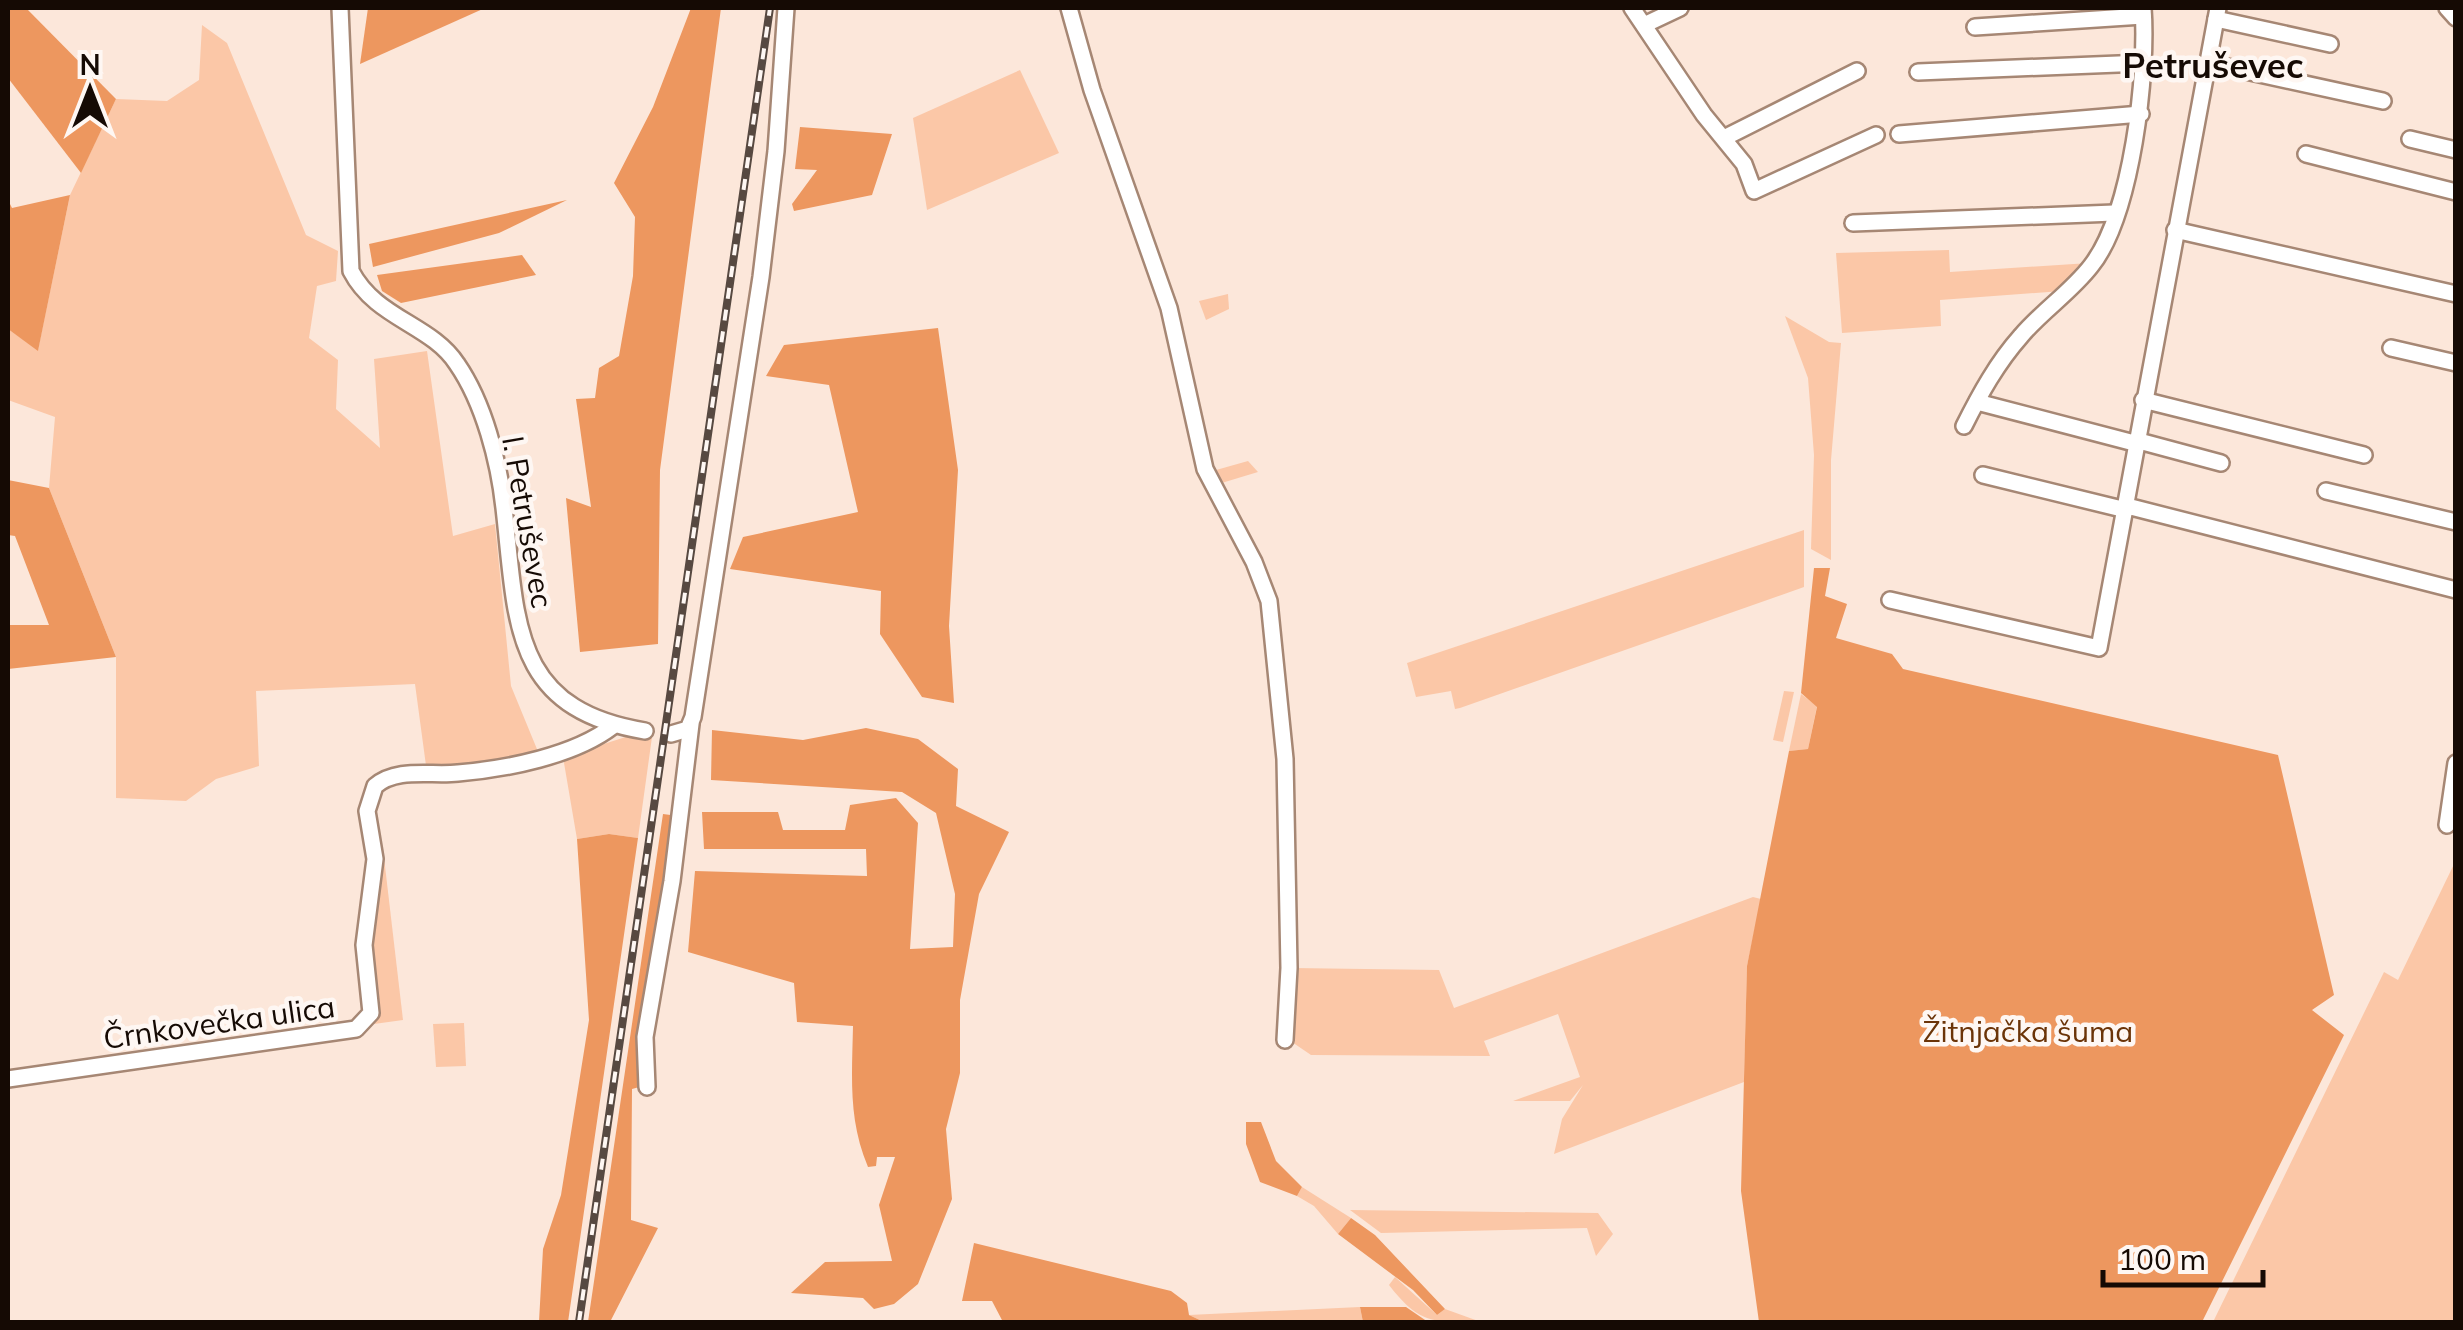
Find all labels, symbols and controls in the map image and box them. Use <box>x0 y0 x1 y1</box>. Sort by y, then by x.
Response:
north arrow <box>40 40 140 140</box>
district label: Petruševec <box>2122 43 2304 87</box>
text: N <box>79 47 101 82</box>
street label: I. Petruševec <box>494 433 562 611</box>
street label: Črnkovečka ulica <box>101 987 337 1057</box>
park label: Žitnjačka šuma <box>1923 1012 2133 1050</box>
scale bar <box>2103 1225 2263 1287</box>
text: 100 m <box>2118 1240 2206 1278</box>

